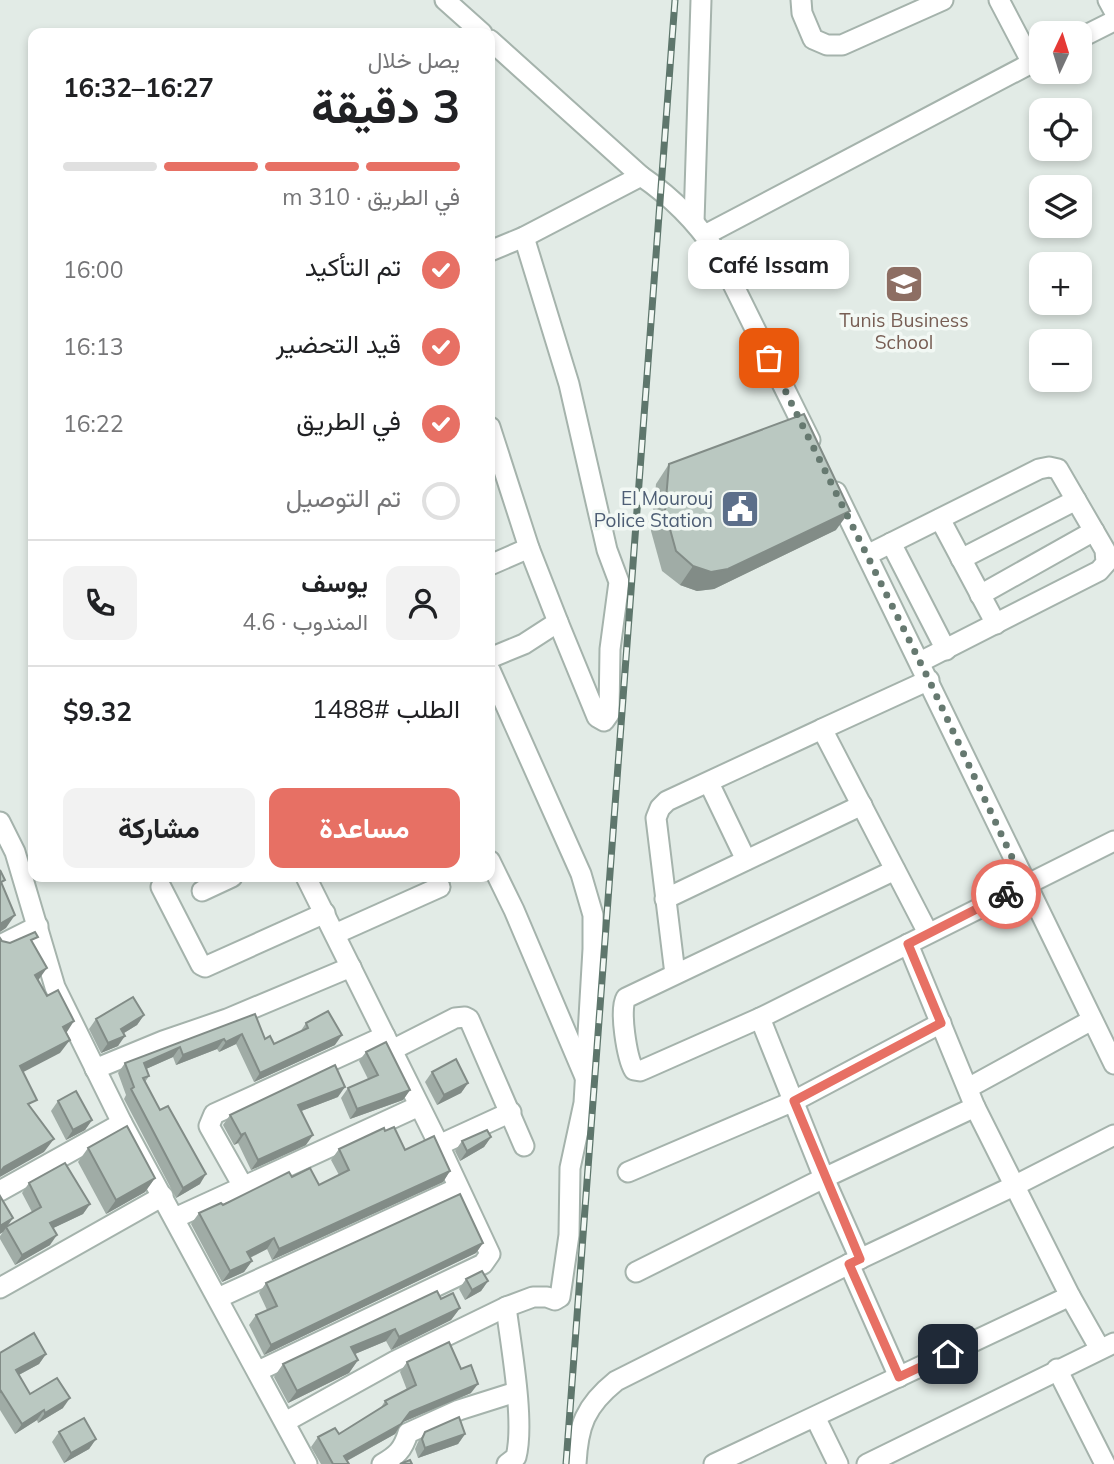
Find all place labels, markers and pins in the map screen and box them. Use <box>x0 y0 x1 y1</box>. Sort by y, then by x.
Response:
callout: Café Issam <box>688 239 850 288</box>
school or university icon: Tunis Business School <box>883 263 925 305</box>
place label: Tunis Business School <box>839 308 969 354</box>
pin <box>739 328 799 388</box>
place label: El Mourouj Police Station <box>594 486 713 532</box>
public building icon: El Mourouj Police Station <box>719 488 761 530</box>
pin <box>918 1324 978 1384</box>

